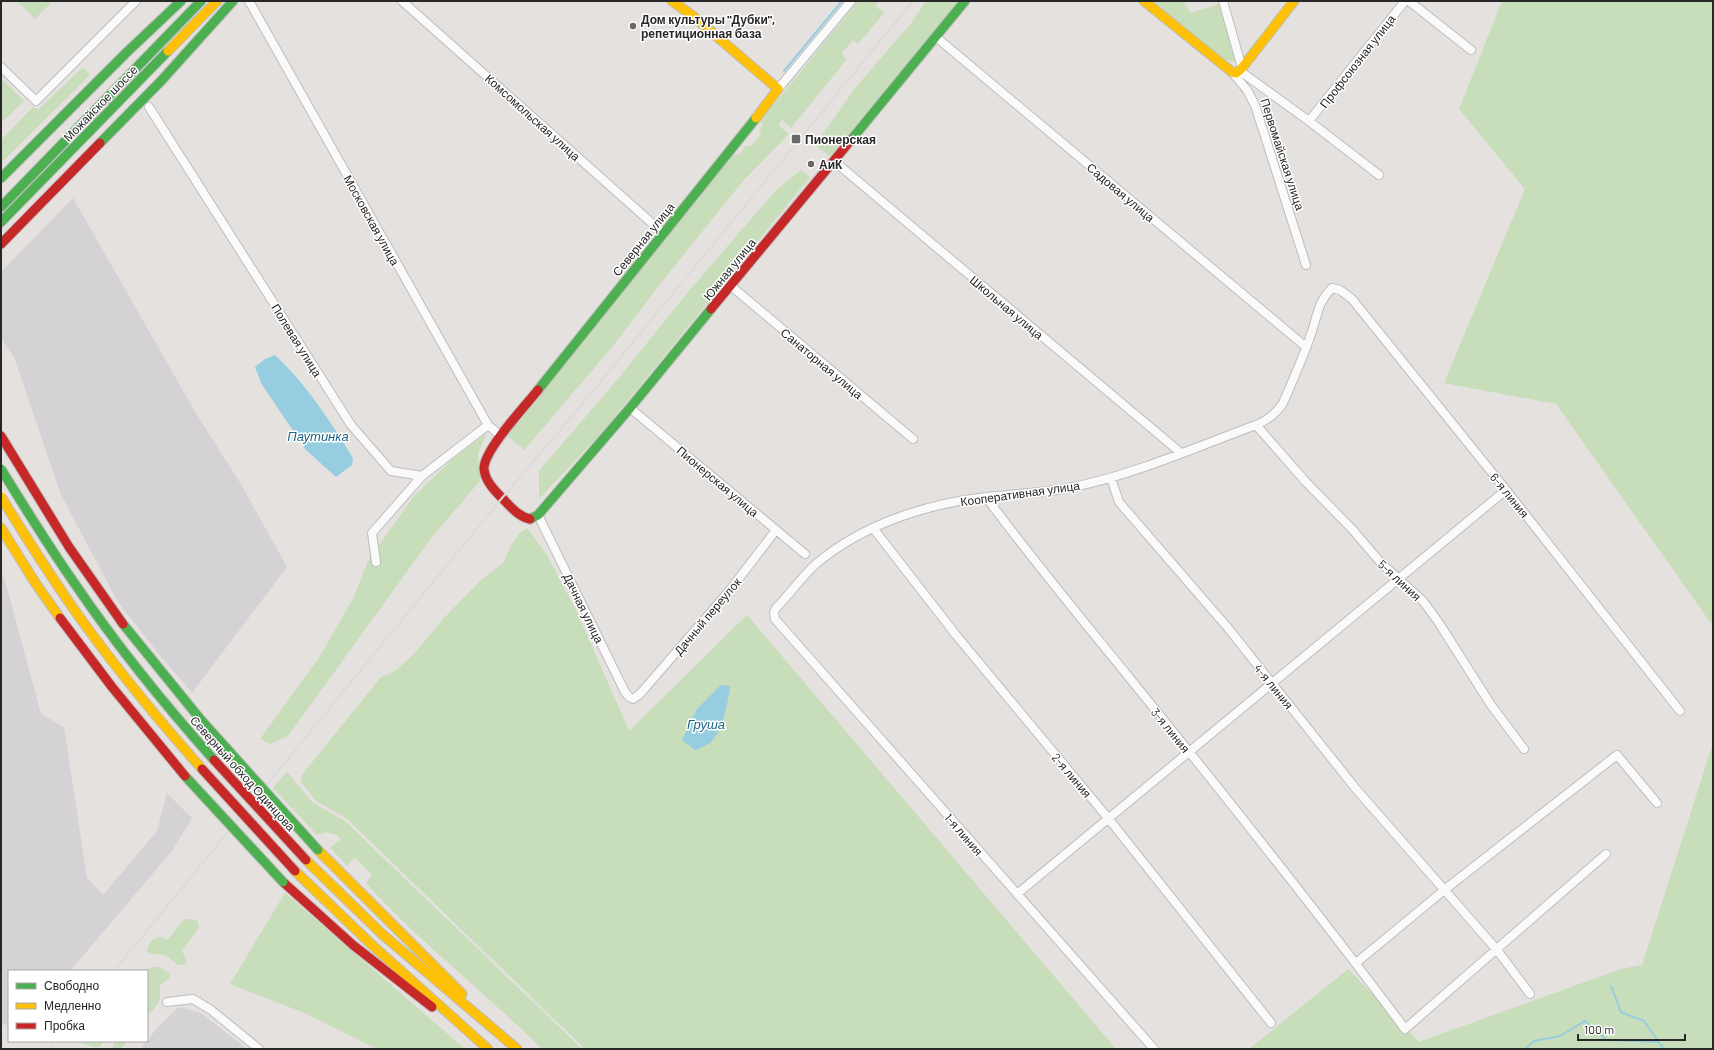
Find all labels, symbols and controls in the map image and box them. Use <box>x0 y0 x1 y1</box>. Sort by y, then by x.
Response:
street label: Профсоюзная улица <box>1316 11 1399 111</box>
place label: Дом культуры "Дубки", репетиционная база <box>641 12 775 41</box>
marker: Дом культуры "Дубки", репетиционная база <box>628 21 638 31</box>
street label: Можайское шоссе <box>60 62 140 144</box>
street label: Комсомольская улица <box>482 71 584 164</box>
street label: Первомайская улица <box>1257 96 1308 212</box>
place label: Пионерская <box>805 132 876 147</box>
marker: Пионерская <box>790 133 802 145</box>
place label: АиК <box>819 157 843 171</box>
marker: АиК <box>806 159 816 169</box>
street label: Садовая улица <box>1084 160 1158 225</box>
street label: Московская улица <box>340 172 403 268</box>
street label: Северная улица <box>609 199 678 279</box>
street label: Южная улица <box>700 235 759 303</box>
street label: Школьная улица <box>967 272 1047 343</box>
street label: Полевая улица <box>268 301 325 380</box>
street label: Санаторная улица <box>778 325 866 402</box>
water label: Паутинка <box>287 428 349 444</box>
street label: Пионерская улица <box>674 443 762 520</box>
street label: 6-я линия <box>1488 470 1532 520</box>
street label: Кооперативная улица <box>959 478 1081 509</box>
street label: 5-я линия <box>1376 557 1424 603</box>
street label: Дачная улица <box>560 571 607 646</box>
street label: Дачный переулок <box>671 574 745 658</box>
street label: 4-я линия <box>1252 661 1296 711</box>
street label: 3-я линия <box>1149 705 1193 755</box>
street label: Северный обход Одинцова <box>187 713 299 834</box>
water label: Груша <box>687 716 725 732</box>
street label: 2-я линия <box>1049 750 1095 800</box>
street label: 1-я линия <box>942 810 986 858</box>
legend <box>8 970 148 1042</box>
text: Свободно <box>44 978 99 993</box>
text: Медленно <box>44 998 101 1013</box>
scale bar <box>1578 1016 1685 1042</box>
text: Пробка <box>44 1018 85 1033</box>
text: 100 m <box>1584 1022 1614 1036</box>

